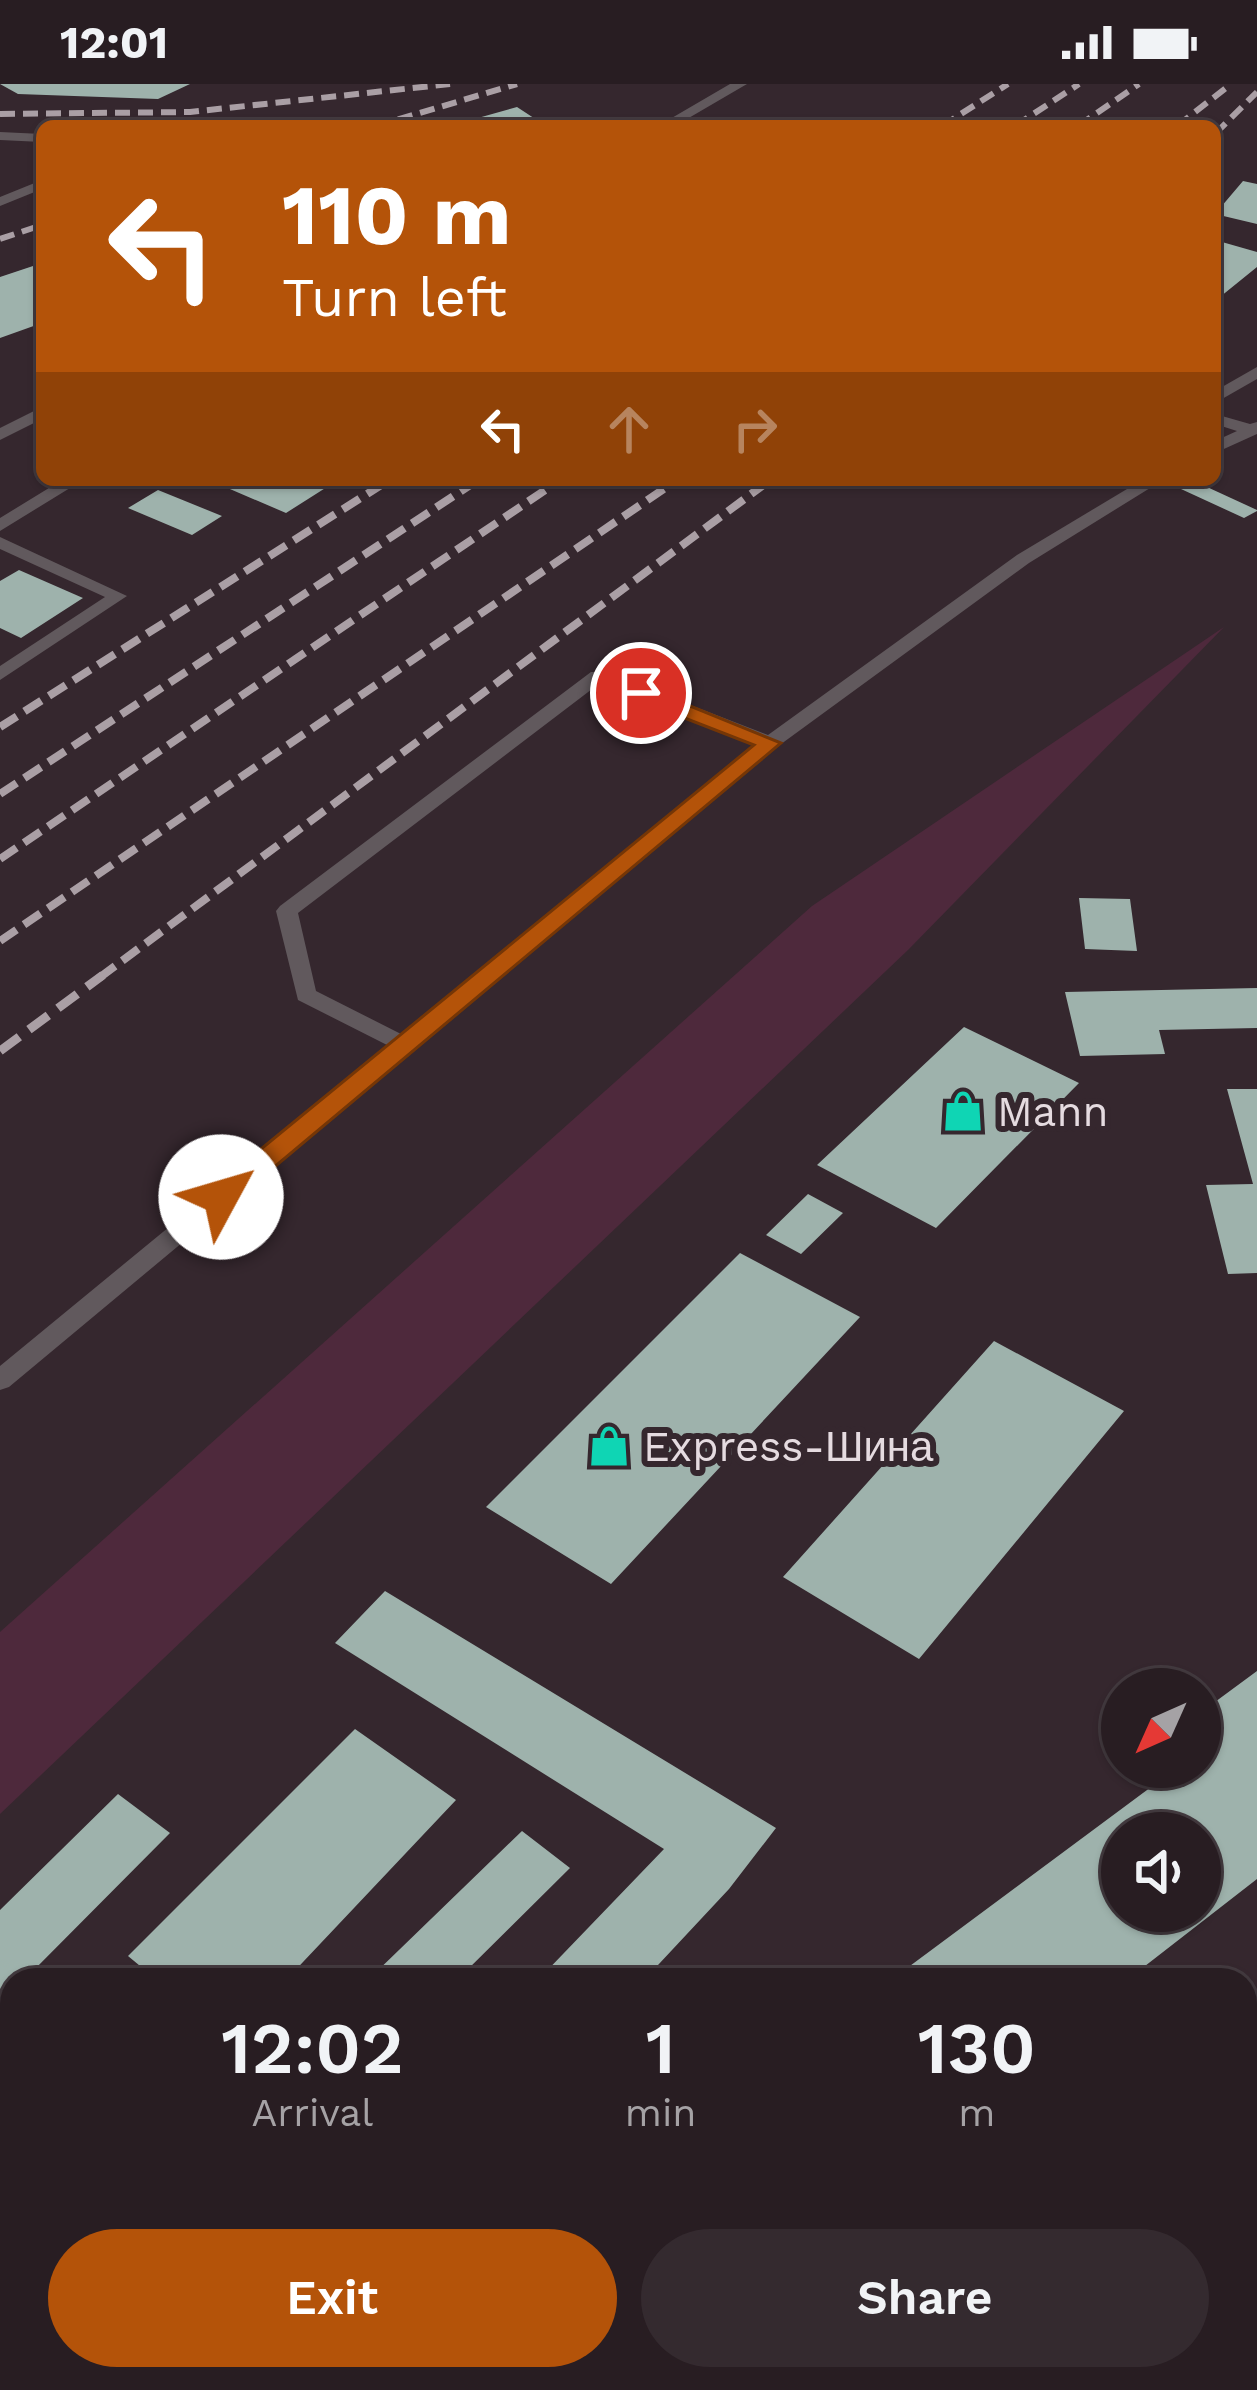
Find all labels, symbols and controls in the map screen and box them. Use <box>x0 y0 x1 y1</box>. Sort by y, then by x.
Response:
text: 12:01 <box>60 16 168 69</box>
text: 110 m <box>282 166 512 264</box>
icon: left <box>84 168 240 324</box>
text: Turn left <box>282 266 507 329</box>
icon: left <box>470 396 536 462</box>
icon: ahead <box>596 396 662 462</box>
icon: right <box>722 396 788 462</box>
pin <box>590 642 692 744</box>
icon: arrive <box>608 660 674 726</box>
place label: Mann <box>997 1087 1108 1136</box>
shop icon: Mann <box>940 1088 986 1134</box>
position arrow <box>158 1134 284 1260</box>
place label: Express-Шина <box>643 1422 934 1471</box>
shop icon: Express-Шина <box>586 1423 632 1469</box>
north arrow <box>1101 1668 1221 1788</box>
map controls <box>1101 1668 1221 1932</box>
button: sound <box>1101 1812 1221 1932</box>
text: 12:02 <box>221 2006 404 2090</box>
text: 1 <box>646 2006 676 2090</box>
text: 130 <box>918 2006 1036 2090</box>
text: Arrival <box>252 2090 373 2135</box>
text: min <box>625 2090 696 2135</box>
text: m <box>958 2090 995 2135</box>
button: Exit <box>48 2229 617 2367</box>
button: Share <box>641 2229 1209 2367</box>

